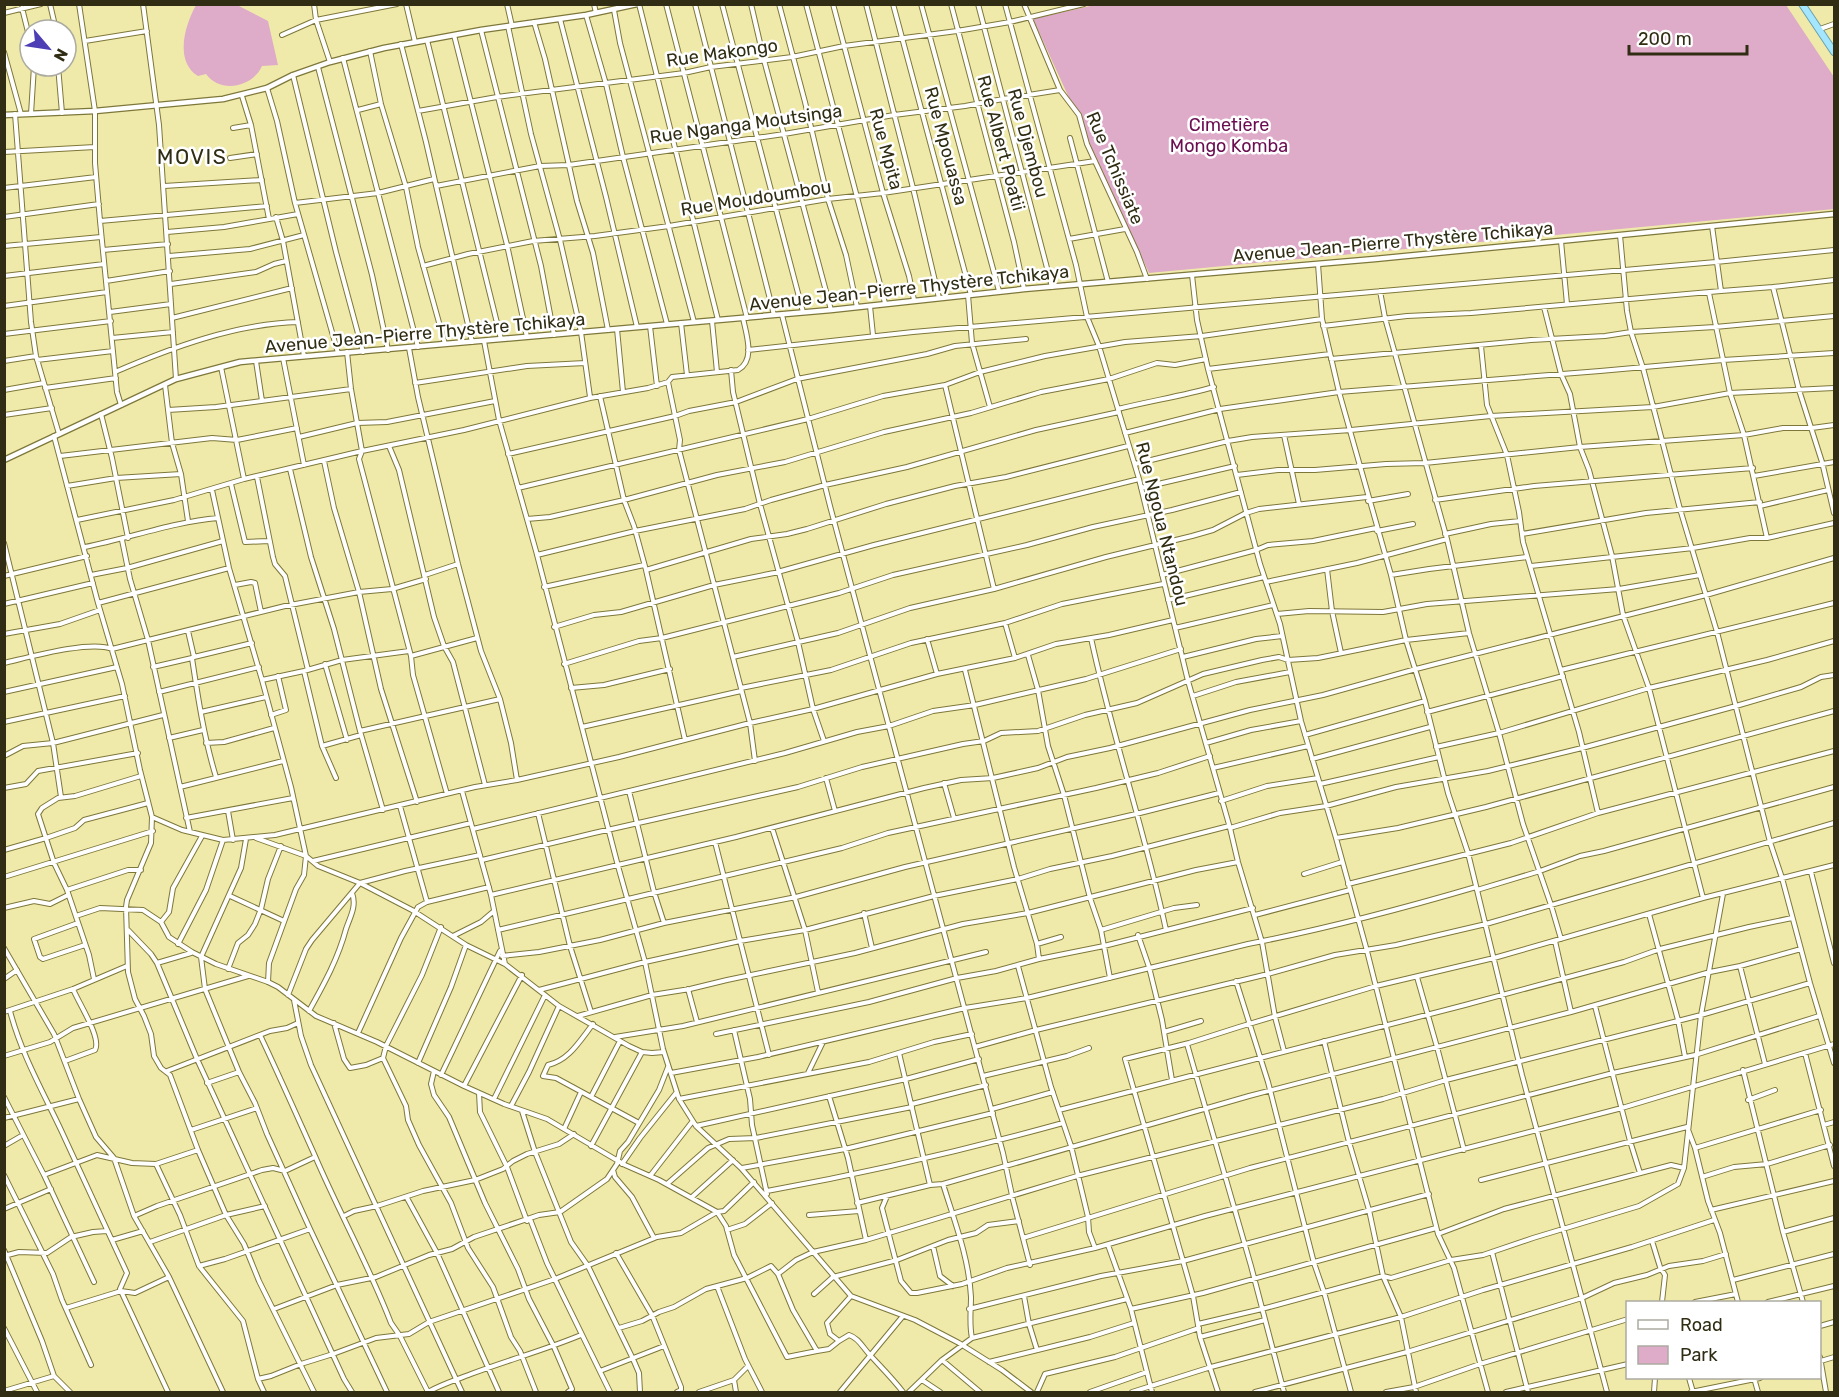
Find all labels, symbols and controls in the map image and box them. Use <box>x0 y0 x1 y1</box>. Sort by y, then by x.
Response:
north arrow <box>18 18 78 78</box>
scale bar <box>1629 18 1748 56</box>
text: 200 m <box>1638 28 1692 50</box>
street label: Rue Makongo <box>665 34 779 72</box>
text: N <box>50 45 72 65</box>
street label: Rue Albert Poatii <box>972 73 1030 213</box>
street label: Rue Mpouassa <box>920 84 972 208</box>
street label: Rue Djembou <box>1003 86 1053 200</box>
street label: Rue Nganga Moutsinga <box>648 100 844 148</box>
street label: Rue Mpita <box>865 106 907 192</box>
street label: Rue Tchissiate <box>1081 108 1149 228</box>
park label: Cimetière Mongo Komba <box>1170 114 1288 157</box>
district label: MOVIS <box>157 144 227 169</box>
street label: Rue Moudoumbou <box>679 175 833 221</box>
street label: Avenue Jean-Pierre Thystère Tchikaya <box>1232 217 1554 267</box>
street label: Avenue Jean-Pierre Thystère Tchikaya <box>748 260 1070 316</box>
street label: Avenue Jean-Pierre Thystère Tchikaya <box>264 308 586 358</box>
street label: Rue Ngoua Ntandou <box>1131 440 1193 608</box>
legend <box>1626 1301 1821 1379</box>
text: Road <box>1680 1314 1723 1336</box>
text: Park <box>1680 1344 1718 1366</box>

